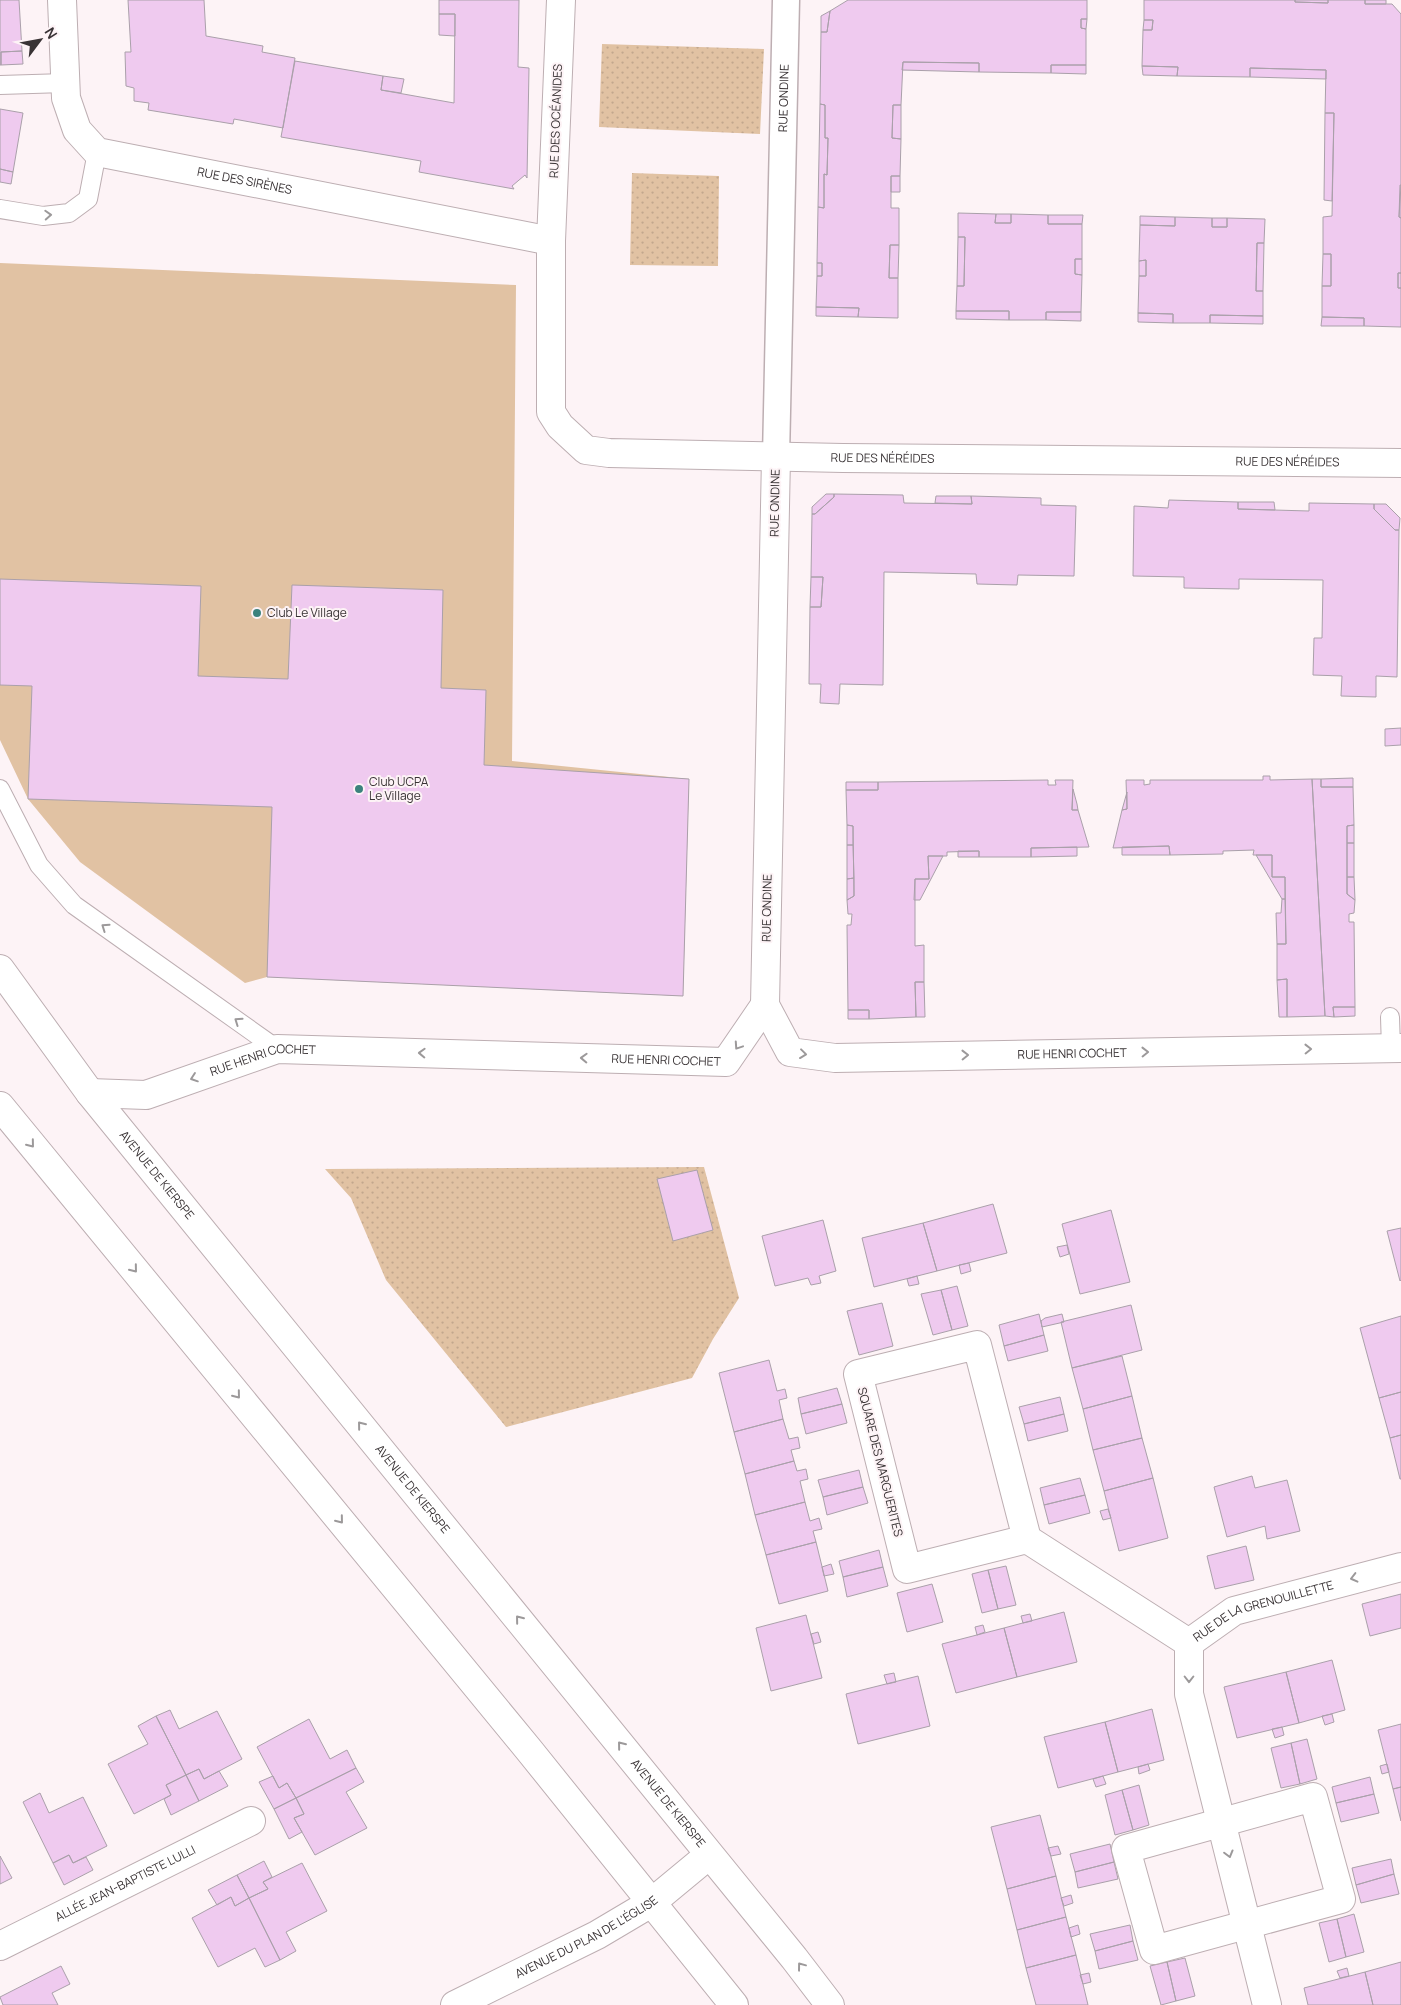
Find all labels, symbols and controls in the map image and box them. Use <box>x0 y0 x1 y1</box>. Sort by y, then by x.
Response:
north arrow <box>15 15 65 65</box>
text: N <box>41 24 62 42</box>
street label: RUE DES OCÉANIDES <box>545 64 566 178</box>
street label: RUE ONDINE <box>774 64 793 132</box>
street label: RUE DES SIRÈNES <box>196 163 294 198</box>
one-way arrow <box>44 210 52 221</box>
street label: RUE DES NÉRÉIDES <box>830 449 935 467</box>
street label: RUE DES NÉRÉIDES <box>1235 453 1340 470</box>
street label: RUE ONDINE <box>765 469 784 537</box>
place label: Club Le Village <box>267 604 347 621</box>
marker: Club Le Village <box>251 607 263 619</box>
place label: Club UCPA Le Village <box>369 773 429 804</box>
marker: Club UCPA Le Village <box>353 783 365 795</box>
street label: RUE ONDINE <box>757 874 776 942</box>
one-way arrow <box>101 924 111 933</box>
one-way arrow <box>234 1018 243 1027</box>
street label: RUE HENRI COCHET <box>207 1040 317 1080</box>
one-way arrow <box>735 1040 744 1049</box>
street label: RUE HENRI COCHET <box>1017 1044 1128 1063</box>
one-way arrow <box>1304 1044 1312 1055</box>
one-way arrow <box>1142 1047 1149 1057</box>
one-way arrow <box>418 1048 426 1059</box>
one-way arrow <box>799 1048 807 1059</box>
street label: RUE HENRI COCHET <box>611 1050 722 1070</box>
one-way arrow <box>962 1050 970 1061</box>
one-way arrow <box>580 1053 588 1064</box>
one-way arrow <box>191 1072 199 1082</box>
street label: AVENUE DE KIERSPE <box>116 1127 199 1223</box>
one-way arrow <box>25 1138 34 1147</box>
one-way arrow <box>128 1263 136 1272</box>
street label: SQUARE DES MARGUERITES <box>854 1385 907 1538</box>
one-way arrow <box>231 1389 240 1398</box>
one-way arrow <box>358 1422 366 1431</box>
street label: AVENUE DE KIERSPE <box>372 1441 454 1537</box>
one-way arrow <box>335 1514 343 1523</box>
one-way arrow <box>1350 1573 1358 1583</box>
street label: RUE DE LA GRENOUILLETTE <box>1189 1576 1335 1645</box>
one-way arrow <box>516 1616 524 1625</box>
one-way arrow <box>1184 1675 1194 1683</box>
one-way arrow <box>619 1742 627 1751</box>
street label: AVENUE DE KIERSPE <box>627 1755 710 1851</box>
street label: ALLÉE JEAN-BAPTISTE LULLI <box>52 1841 198 1925</box>
one-way arrow <box>1223 1849 1233 1857</box>
street label: AVENUE DU PLAN DE L'ÉGLISE <box>512 1892 662 1982</box>
one-way arrow <box>798 1962 807 1972</box>

